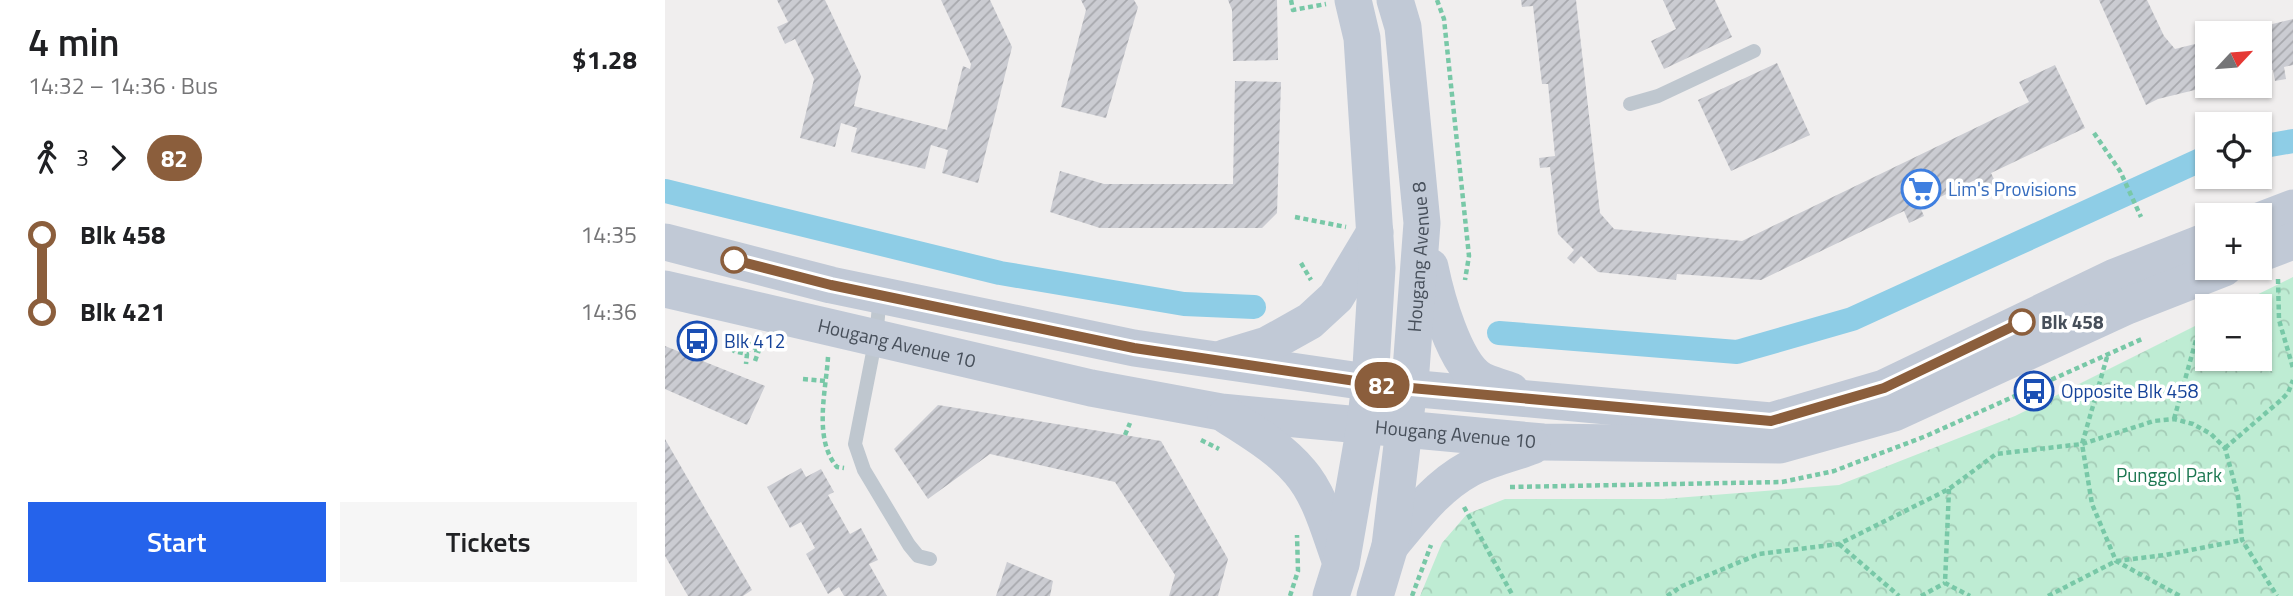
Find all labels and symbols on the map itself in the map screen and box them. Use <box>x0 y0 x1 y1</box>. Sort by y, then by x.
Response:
north arrow <box>2195 21 2271 98</box>
supermarket icon: Lim's Provisions <box>1900 168 1942 210</box>
place label: Lim's Provisions <box>1948 174 2077 203</box>
street label: Hougang Avenue 8 <box>1399 180 1436 333</box>
unlabelled marker <box>721 247 747 273</box>
place label: Blk 458 <box>2041 307 2104 336</box>
marker: Blk 458 <box>2009 309 2035 335</box>
street label: Hougang Avenue 10 <box>815 310 979 375</box>
bus stop icon: Blk 412 <box>676 320 718 362</box>
place label: Blk 412 <box>724 326 785 355</box>
line badge: 82 <box>1351 362 1413 408</box>
bus stop icon: Opposite Blk 458 <box>2013 370 2055 412</box>
place label: Opposite Blk 458 <box>2061 376 2199 405</box>
street label: Hougang Avenue 10 <box>1374 411 1537 455</box>
park label: Punggol Park <box>2116 460 2222 489</box>

